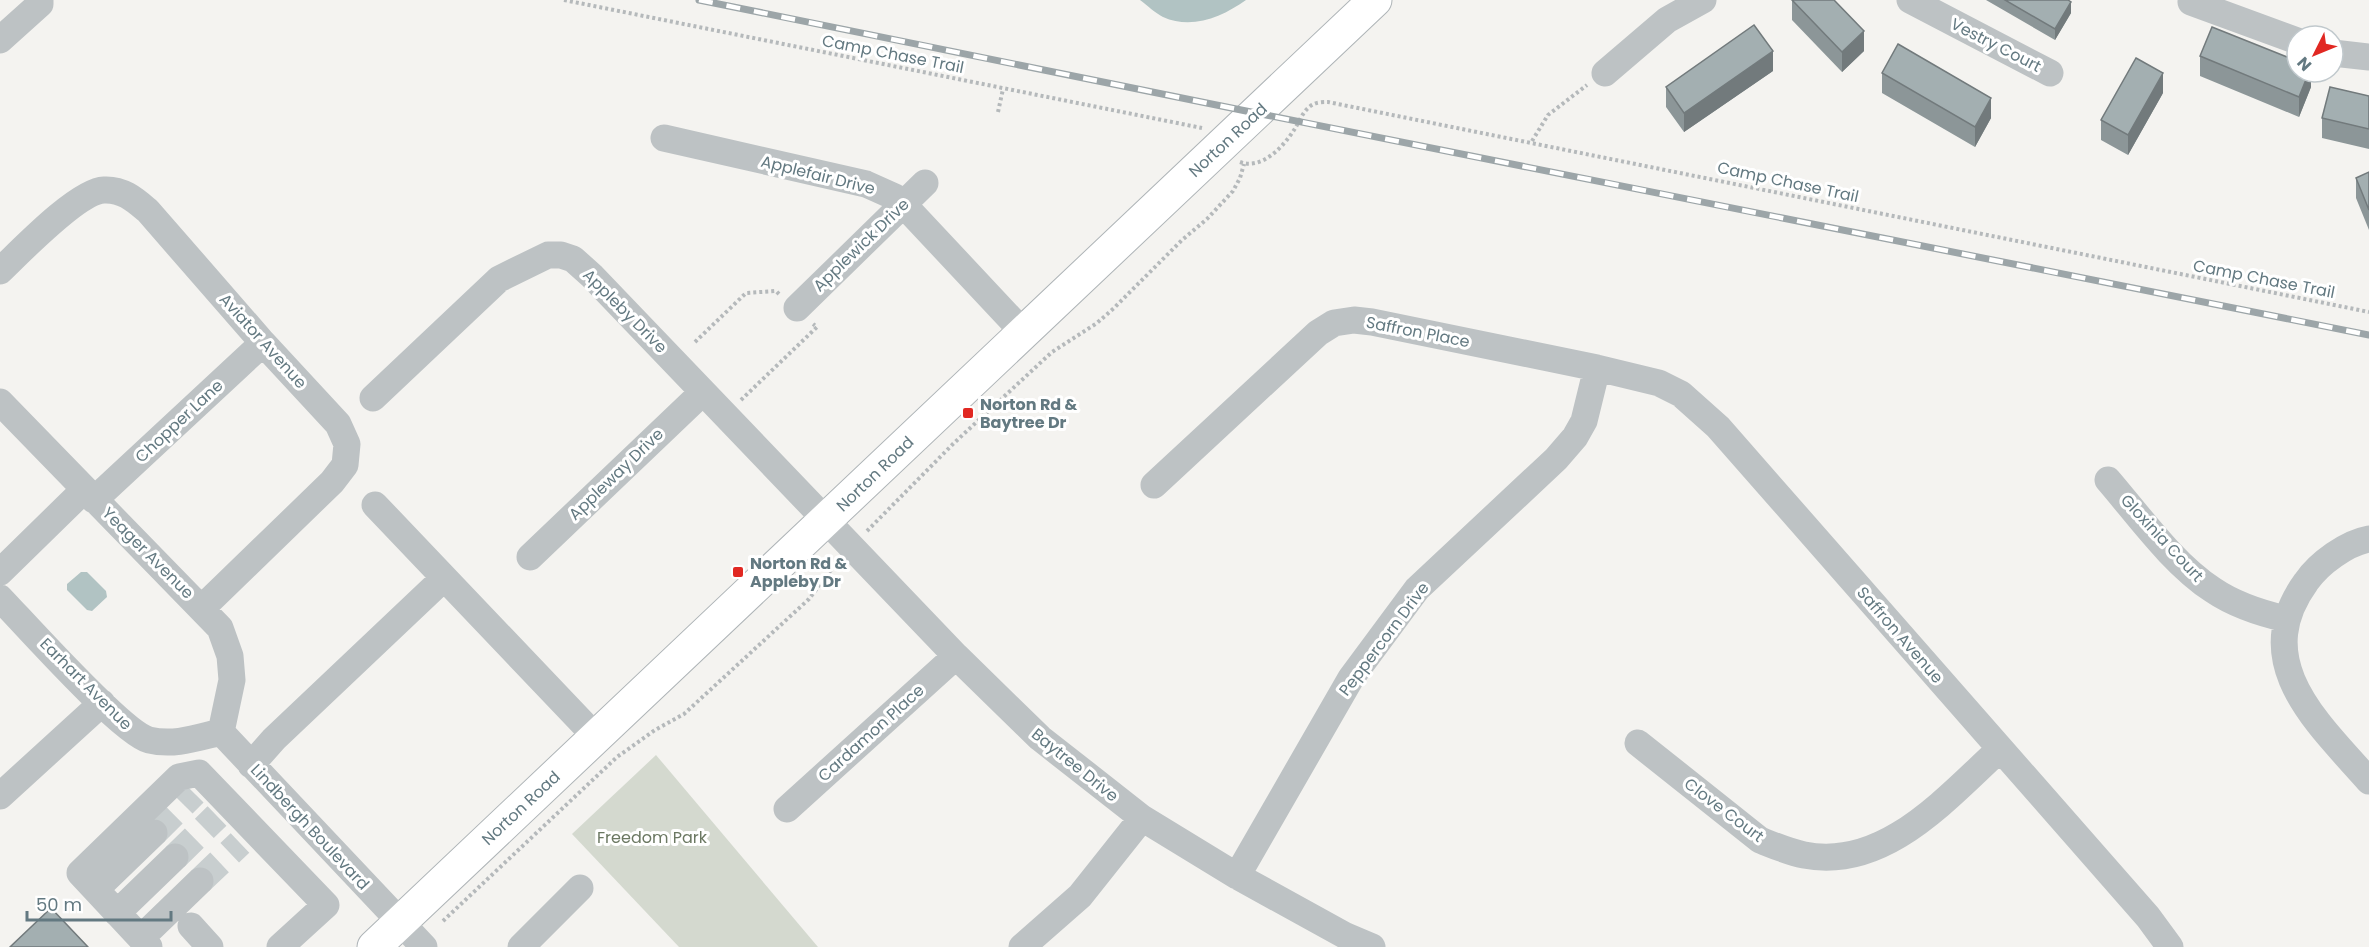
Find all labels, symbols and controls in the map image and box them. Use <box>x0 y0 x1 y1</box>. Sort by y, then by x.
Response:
street label: Vestry Court <box>1947 12 2045 78</box>
north arrow <box>2285 24 2345 84</box>
street label: Camp Chase Trail <box>820 29 966 79</box>
text: N <box>2292 52 2317 76</box>
street label: Norton Road <box>1184 98 1272 182</box>
street label: Applefair Drive <box>759 150 877 200</box>
street label: Camp Chase Trail <box>1715 156 1861 208</box>
street label: Applewick Drive <box>808 193 914 297</box>
street label: Camp Chase Trail <box>2191 254 2337 304</box>
street label: Appleby Drive <box>578 264 672 358</box>
street label: Aviator Avenue <box>214 288 312 394</box>
street label: Saffron Place <box>1364 311 1472 353</box>
street label: Chopper Lane <box>130 374 228 468</box>
place label: Norton Rd & Baytree Dr <box>980 393 1078 434</box>
marker: Norton Rd & Baytree Dr <box>961 406 975 420</box>
street label: Appleway Drive <box>564 423 668 525</box>
street label: Norton Road <box>831 431 919 517</box>
street label: Gloxinia Court <box>2115 489 2209 587</box>
street label: Yeager Avenue <box>97 502 199 604</box>
place label: Norton Rd & Appleby Dr <box>750 552 848 593</box>
marker: Norton Rd & Appleby Dr <box>731 565 745 579</box>
street label: Peppercorn Drive <box>1334 577 1435 701</box>
street label: Saffron Avenue <box>1851 582 1949 688</box>
street label: Earhart Avenue <box>35 633 137 735</box>
street label: Cardamon Place <box>813 679 929 787</box>
street label: Baytree Drive <box>1027 723 1123 807</box>
street label: Lindbergh Boulevard <box>245 759 375 895</box>
street label: Norton Road <box>477 766 565 850</box>
street label: Clove Court <box>1679 772 1769 848</box>
park label: Freedom Park <box>597 826 708 849</box>
scale bar <box>27 884 171 922</box>
text: 50 m <box>36 892 82 917</box>

